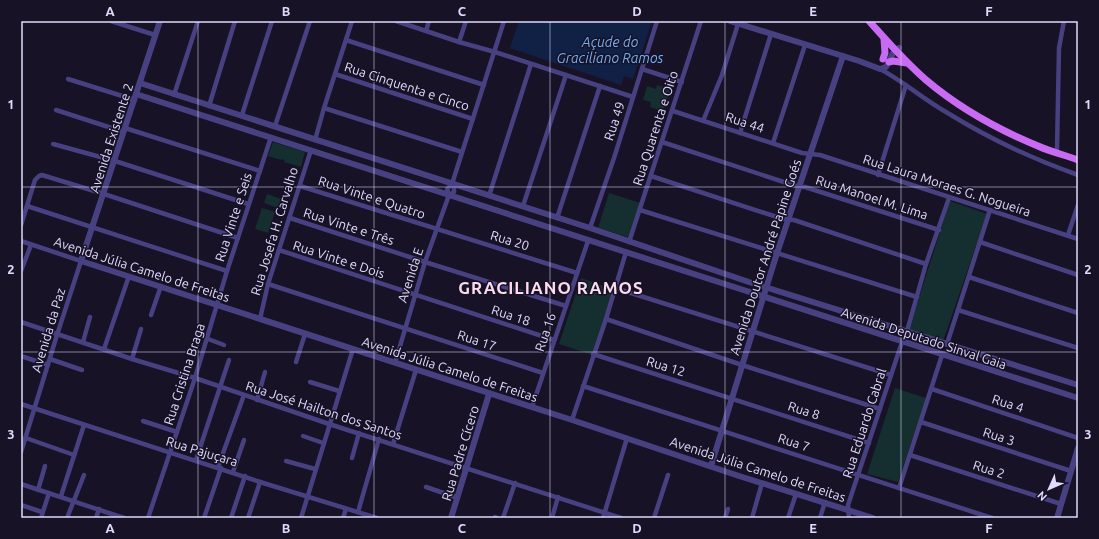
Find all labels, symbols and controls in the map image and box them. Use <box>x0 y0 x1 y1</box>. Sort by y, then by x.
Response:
text: A <box>105 4 115 18</box>
text: B <box>282 4 291 18</box>
text: C <box>458 4 467 18</box>
text: D <box>632 4 642 18</box>
text: E <box>809 4 817 18</box>
text: F <box>985 4 993 18</box>
water label: Açude do Graciliano Ramos <box>557 34 664 66</box>
street label: Rua Cinquenta e Cinco <box>343 59 471 113</box>
street label: Rua Quarenta e Oito <box>630 69 681 187</box>
street label: Avenida Existente 2 <box>87 81 135 195</box>
text: 1 <box>7 97 15 111</box>
text: 1 <box>1084 97 1092 111</box>
street label: Rua 49 <box>601 100 627 142</box>
street label: Rua 44 <box>724 109 766 135</box>
street label: Rua Laura Moraes G. Nogueira <box>861 151 1033 219</box>
street label: Avenida Doutor André Papine Goés <box>727 157 803 356</box>
street label: Rua Josefa H. Carvalho <box>248 165 300 297</box>
street label: Rua Vinte e Seis <box>212 170 254 263</box>
street label: Rua Manoel M. Lima <box>814 172 930 222</box>
street label: Rua Vinte e Quatro <box>316 173 427 222</box>
street label: Rua Vinte e Três <box>302 205 396 247</box>
street label: Rua 20 <box>489 227 531 253</box>
street label: Avenida Júlia Camelo de Freitas <box>52 234 232 304</box>
street label: Rua Vinte e Dois <box>291 238 387 281</box>
street label: Avenida E <box>395 246 425 304</box>
text: 2 <box>7 262 15 276</box>
text: 2 <box>1084 262 1092 276</box>
district label: GRACILIANO RAMOS <box>458 278 644 297</box>
street label: Avenida da Paz <box>29 286 67 374</box>
street label: Rua 18 <box>490 302 532 328</box>
street label: Avenida Deputado Sinval Gaia <box>840 305 1008 371</box>
street label: Rua 16 <box>532 311 558 353</box>
street label: Rua Cristina Braga <box>161 321 207 427</box>
street label: Rua 17 <box>456 327 498 353</box>
street label: Avenida Júlia Camelo de Freitas <box>360 334 540 404</box>
street label: Rua 12 <box>645 353 687 379</box>
street label: Rua Eduardo Cabral <box>840 366 889 480</box>
street label: Rua José Hailton dos Santos <box>244 378 404 442</box>
street label: Rua 4 <box>990 391 1026 415</box>
street label: Rua 8 <box>786 398 822 422</box>
street label: Rua Padre Cícero <box>439 404 481 502</box>
street label: Rua 3 <box>981 424 1017 448</box>
text: 3 <box>7 427 15 441</box>
text: 3 <box>1084 427 1092 441</box>
street label: Rua 7 <box>776 430 812 454</box>
street label: Rua Pajuçara <box>164 433 240 469</box>
street label: Avenida Júlia Camelo de Freitas <box>668 434 848 504</box>
street label: Rua 2 <box>971 457 1007 481</box>
north arrow <box>1029 469 1069 509</box>
text: N <box>1035 489 1049 503</box>
text: A <box>105 521 115 535</box>
text: B <box>282 521 291 535</box>
text: C <box>458 521 467 535</box>
text: D <box>632 521 642 535</box>
text: E <box>809 521 817 535</box>
text: F <box>985 521 993 535</box>

